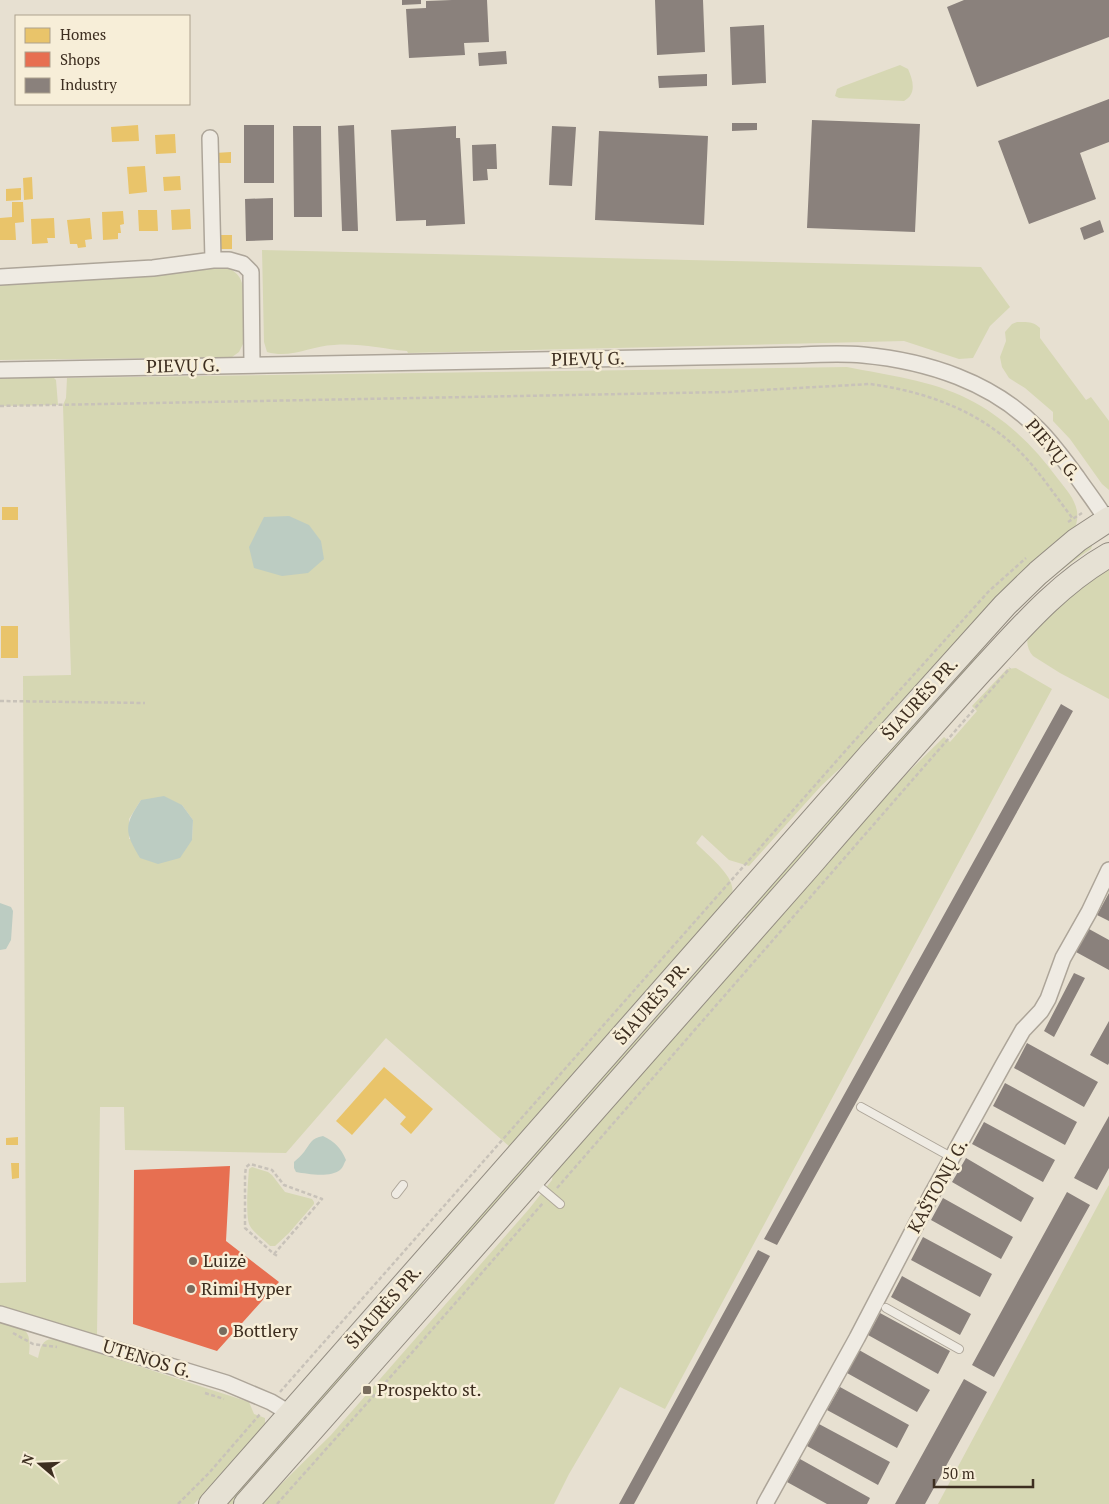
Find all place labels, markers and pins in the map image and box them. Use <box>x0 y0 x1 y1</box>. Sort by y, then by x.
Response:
place label: Luizė <box>203 1248 246 1272</box>
marker: Luizė <box>187 1255 199 1267</box>
place label: Rimi Hyper <box>201 1276 292 1300</box>
marker: Rimi Hyper <box>185 1283 197 1295</box>
place label: Bottlery <box>233 1318 299 1342</box>
marker: Bottlery <box>217 1325 229 1337</box>
place label: Prospekto st. <box>377 1377 481 1401</box>
marker: Prospekto st. <box>361 1384 373 1396</box>

